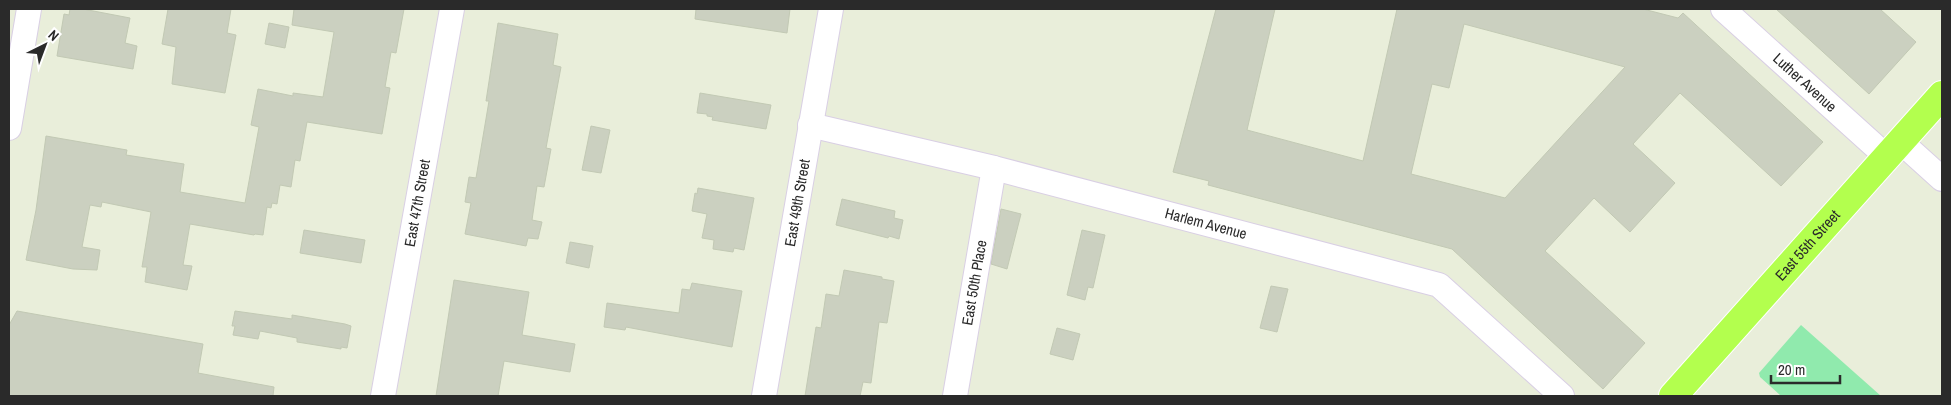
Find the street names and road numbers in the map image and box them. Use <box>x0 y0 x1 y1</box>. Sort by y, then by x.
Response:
street label: Luther Avenue <box>1769 48 1842 117</box>
street label: East 47th Street <box>399 157 435 248</box>
street label: East 49th Street <box>779 157 815 248</box>
street label: Harlem Avenue <box>1163 202 1249 244</box>
street label: East 55th Street <box>1770 205 1845 285</box>
street label: East 50th Place <box>956 238 992 327</box>

